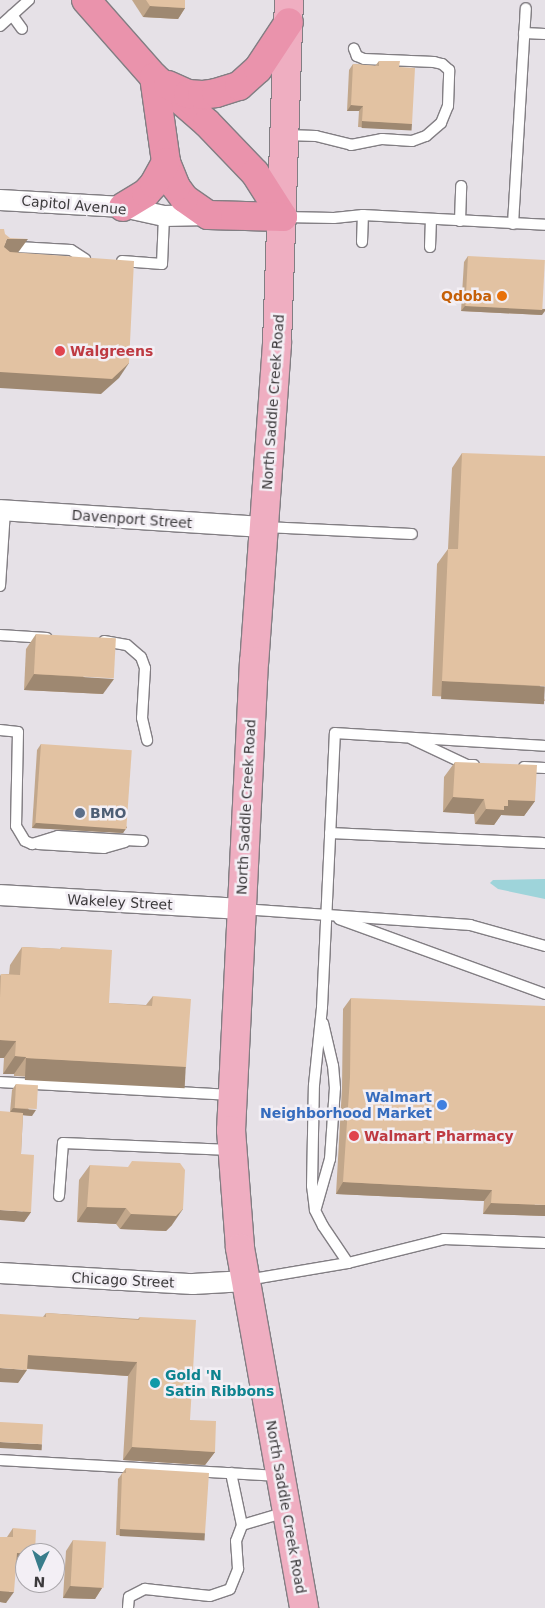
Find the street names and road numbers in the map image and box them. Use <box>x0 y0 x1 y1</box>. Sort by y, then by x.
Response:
street label: Capitol Avenue <box>21 192 127 218</box>
street label: North Saddle Creek Road <box>258 314 288 490</box>
street label: Davenport Street <box>71 506 193 532</box>
street label: North Saddle Creek Road <box>233 719 259 895</box>
street label: Wakeley Street <box>67 891 173 913</box>
street label: Chicago Street <box>71 1269 175 1291</box>
street label: North Saddle Creek Road <box>262 1419 310 1595</box>

